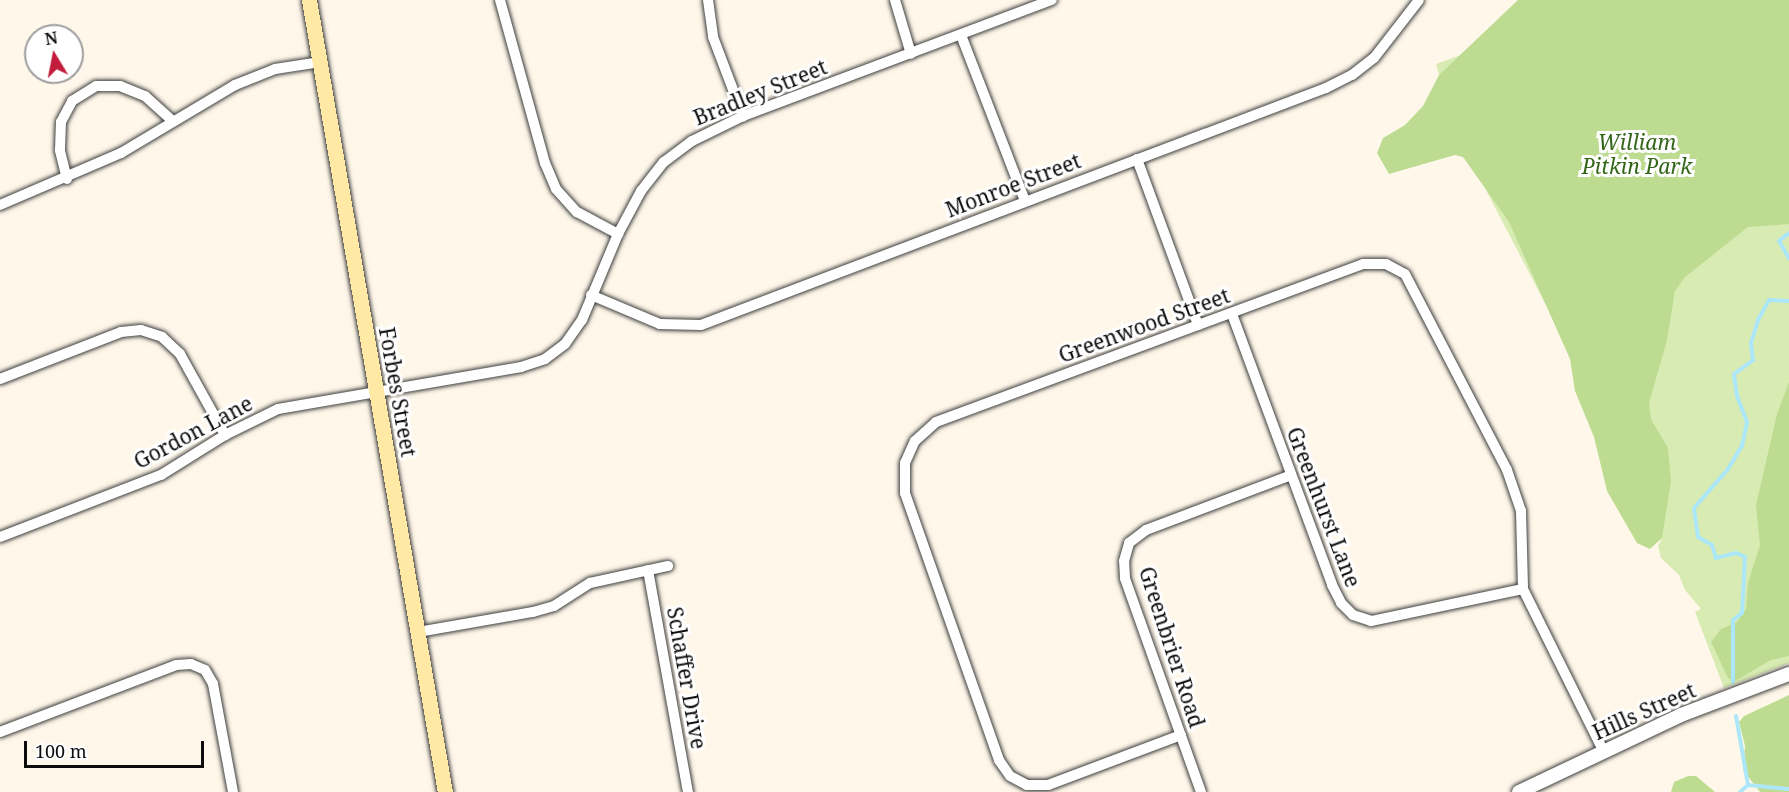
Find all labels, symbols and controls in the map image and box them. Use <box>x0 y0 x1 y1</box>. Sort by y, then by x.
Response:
north arrow <box>24 24 84 84</box>
text: N <box>43 26 59 50</box>
street label: Bradley Street <box>690 54 830 130</box>
park label: William Pitkin Park <box>1582 129 1692 179</box>
street label: Monroe Street <box>942 148 1084 222</box>
street label: Greenwood Street <box>1055 282 1233 368</box>
street label: Forbes Street <box>374 325 422 459</box>
street label: Gordon Lane <box>129 390 257 474</box>
street label: Greenhurst Lane <box>1282 423 1366 591</box>
street label: Greenbrier Road <box>1134 563 1210 731</box>
street label: Schaffer Drive <box>662 605 712 751</box>
street label: Hills Street <box>1589 677 1699 745</box>
scale bar <box>27 729 207 767</box>
text: 100 m <box>35 739 87 763</box>

